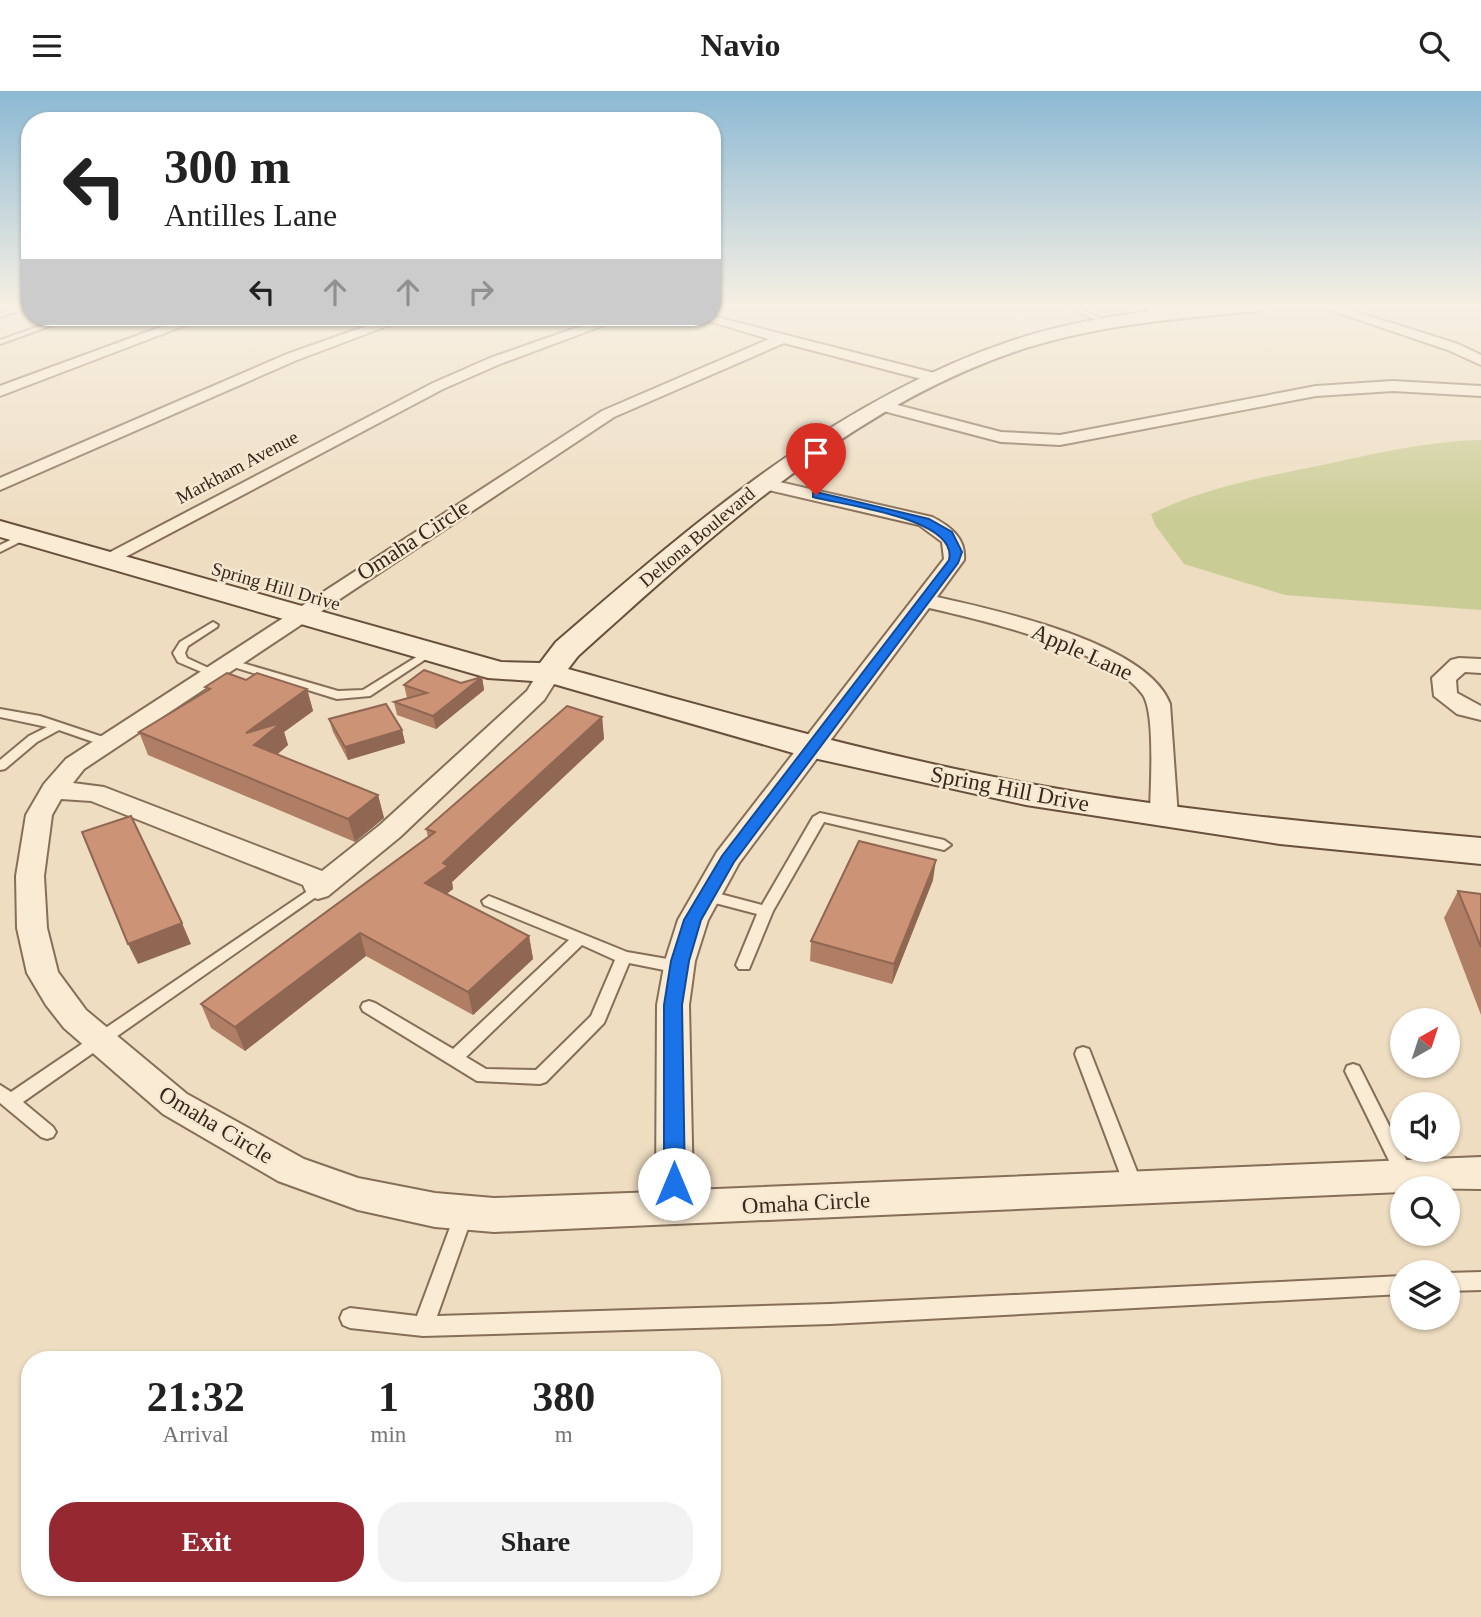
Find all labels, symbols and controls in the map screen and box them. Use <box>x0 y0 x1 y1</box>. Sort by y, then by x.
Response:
icon: menu <box>28 27 66 65</box>
text: Navio <box>701 27 781 63</box>
icon: search <box>1415 27 1453 65</box>
text: 300 m <box>164 139 291 194</box>
icon: left <box>49 140 140 231</box>
text: Antilles Lane <box>164 197 337 233</box>
icon: left <box>243 273 281 311</box>
icon: ahead <box>316 273 354 311</box>
icon: ahead <box>389 273 427 311</box>
icon: right <box>462 273 500 311</box>
pin <box>786 423 846 495</box>
street label: Markham Avenue <box>172 426 302 508</box>
icon: arrive <box>797 434 835 472</box>
street label: Deltona Boulevard <box>635 482 759 591</box>
street label: Omaha Circle <box>352 495 474 585</box>
street label: Spring Hill Drive <box>209 558 343 614</box>
street label: Apple Lane <box>1028 619 1136 685</box>
street label: Spring Hill Drive <box>929 761 1091 817</box>
north arrow <box>1390 1008 1460 1078</box>
map controls <box>1390 1008 1460 1330</box>
street label: Omaha Circle <box>155 1081 277 1169</box>
button: sound <box>1390 1092 1460 1162</box>
position arrow <box>637 1147 711 1221</box>
button: search <box>1390 1176 1460 1246</box>
street label: Omaha Circle <box>741 1187 871 1219</box>
button: layers <box>1390 1260 1460 1330</box>
text: 21:32 <box>147 1374 245 1420</box>
text: 1 <box>378 1374 399 1420</box>
text: 380 <box>532 1374 595 1420</box>
text: Arrival <box>163 1422 229 1447</box>
text: min <box>371 1422 406 1447</box>
text: m <box>555 1422 573 1447</box>
button: Exit <box>49 1502 364 1582</box>
button: Share <box>378 1502 693 1582</box>

